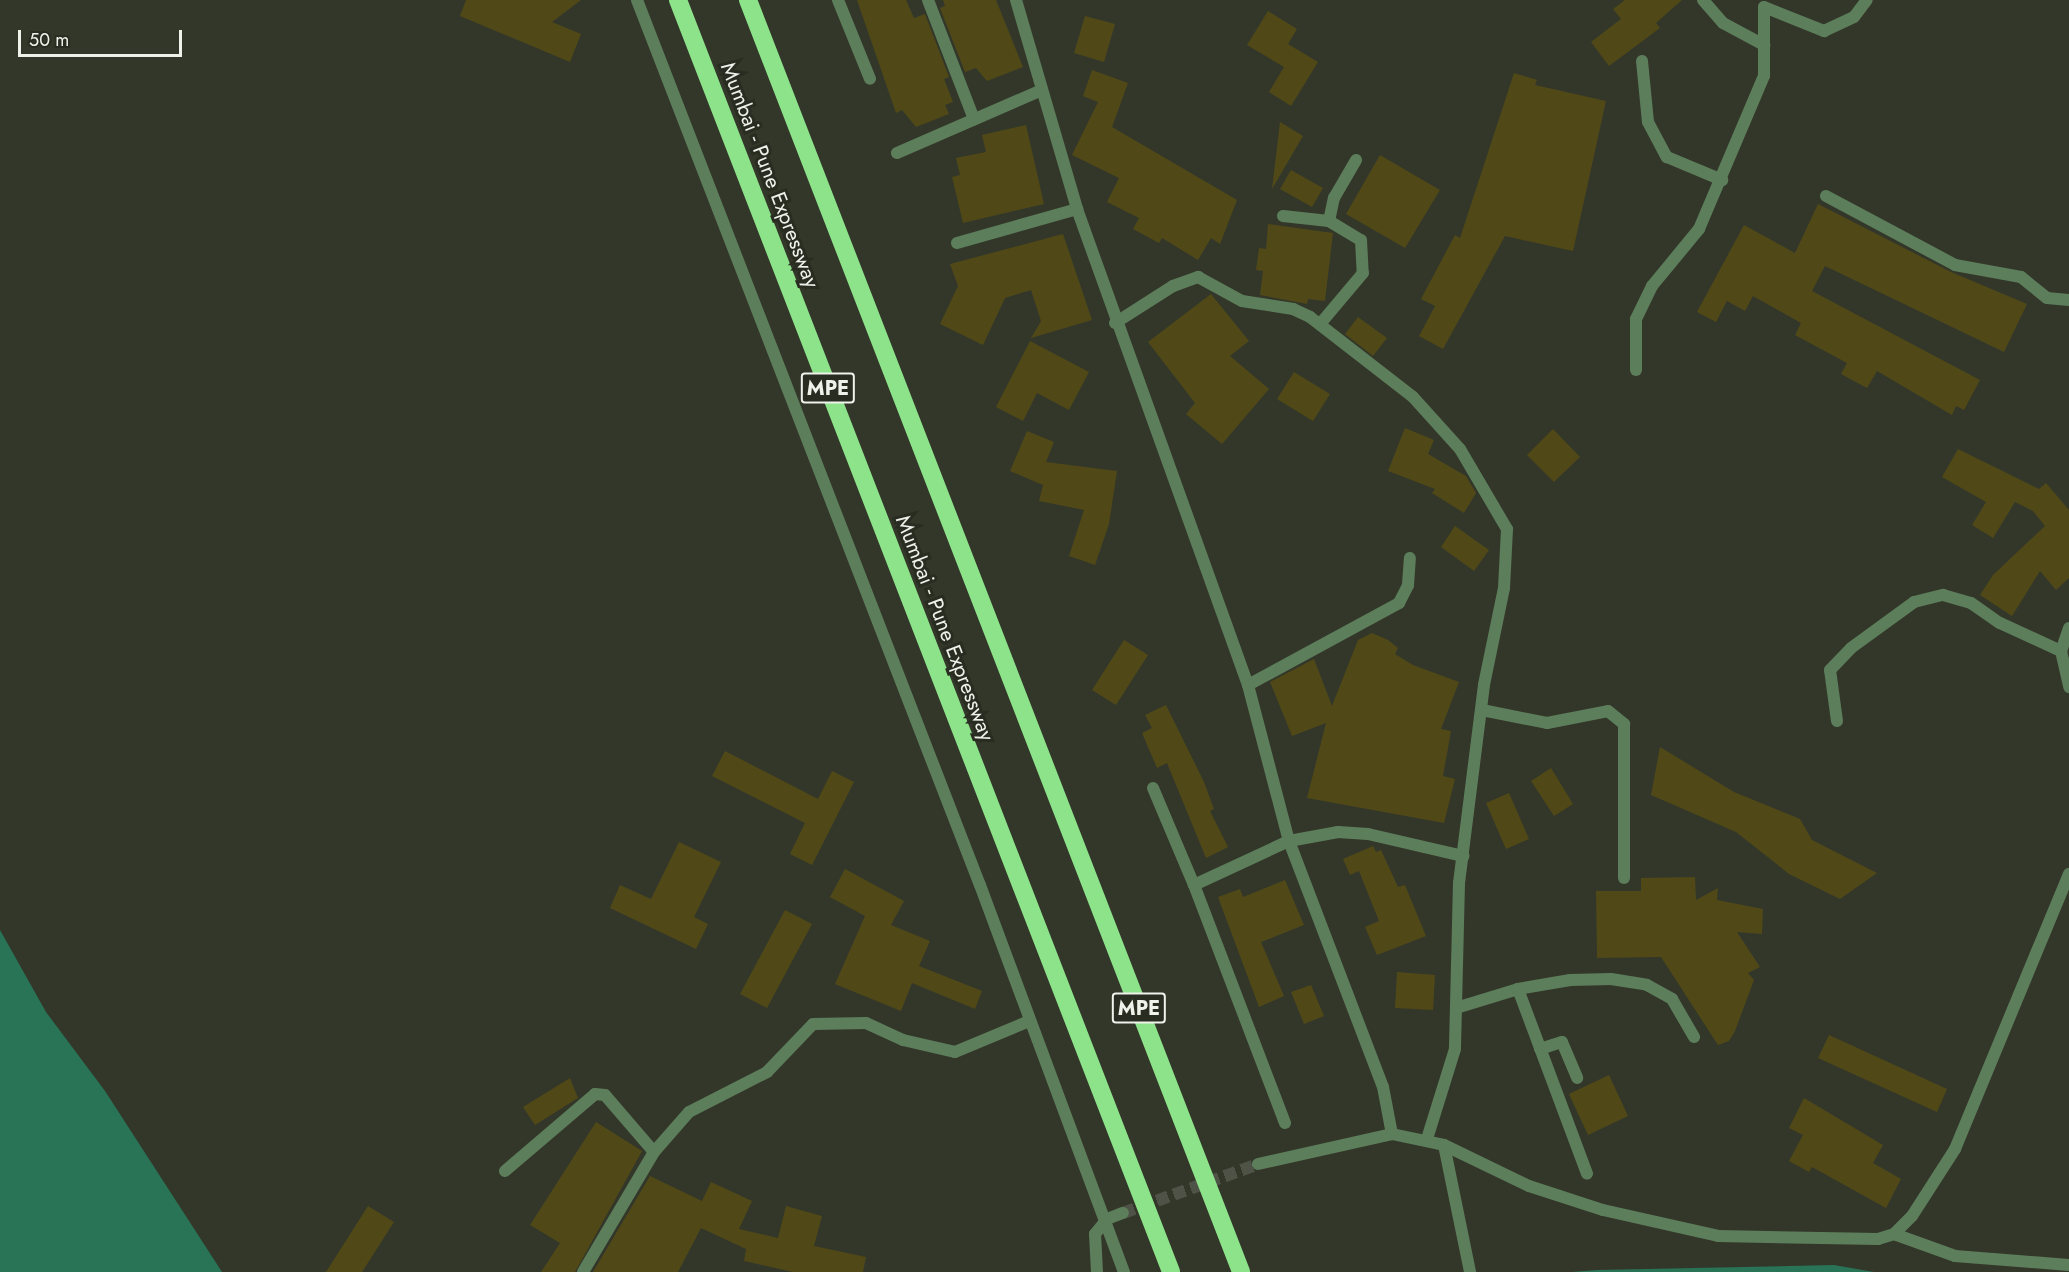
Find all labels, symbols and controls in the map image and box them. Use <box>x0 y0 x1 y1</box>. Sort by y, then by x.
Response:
scale bar <box>21 18 184 56</box>
text: 50 m <box>29 27 69 53</box>
street label: Mumbai - Pune Expressway <box>715 59 825 291</box>
road number: MPE <box>800 371 856 405</box>
street label: Mumbai - Pune Expressway <box>890 512 1000 744</box>
road number: MPE <box>1110 991 1168 1025</box>

